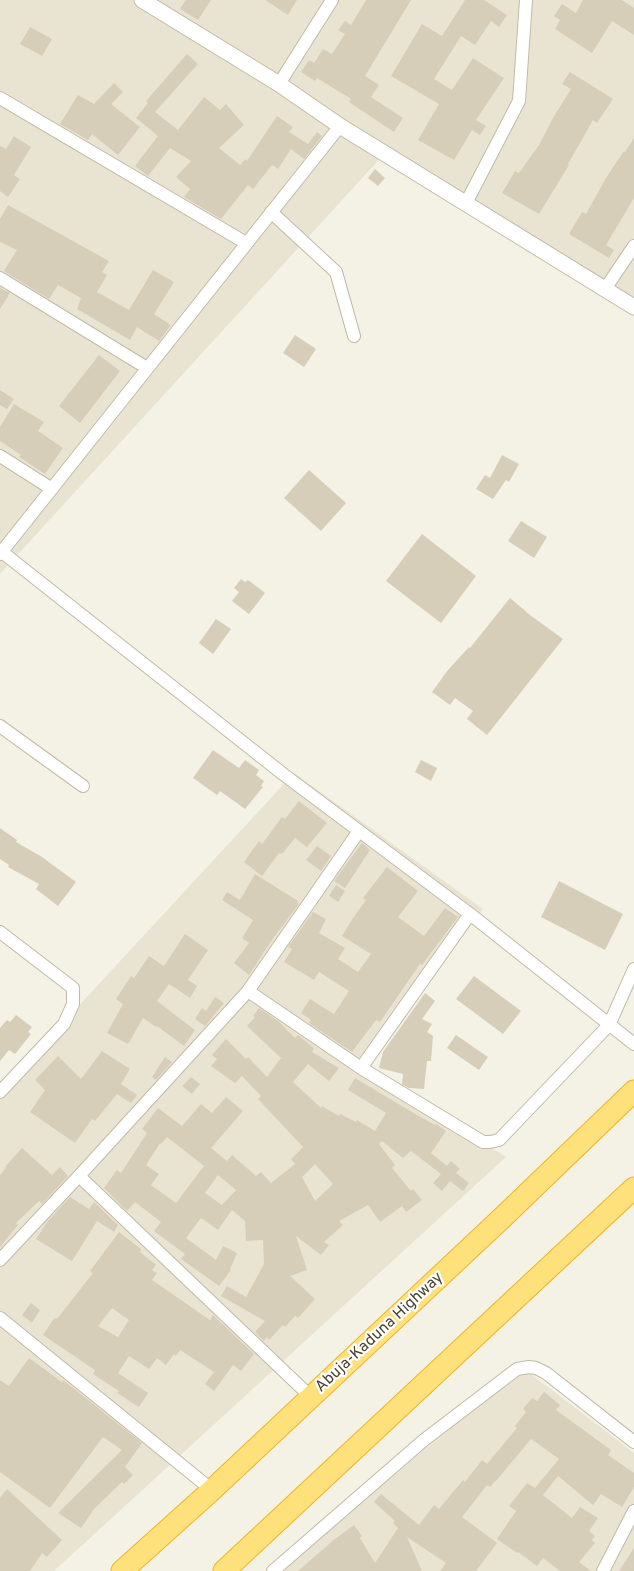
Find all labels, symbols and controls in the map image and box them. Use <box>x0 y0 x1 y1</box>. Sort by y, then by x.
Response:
street label: Abuja-Kaduna Highway <box>312 1269 448 1397</box>

